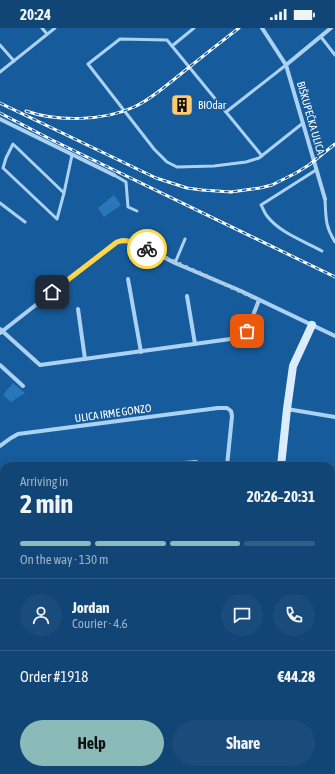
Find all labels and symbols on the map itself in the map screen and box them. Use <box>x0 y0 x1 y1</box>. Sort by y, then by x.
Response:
street label: BIŠKUPEČKA ULICA <box>295 80 327 157</box>
building icon: BIOdar <box>169 92 195 118</box>
place label: BIOdar <box>198 99 227 111</box>
courier <box>127 229 167 269</box>
pin <box>35 275 69 309</box>
pin <box>230 314 264 348</box>
street label: ULICA IRME GONZO <box>74 402 152 424</box>

